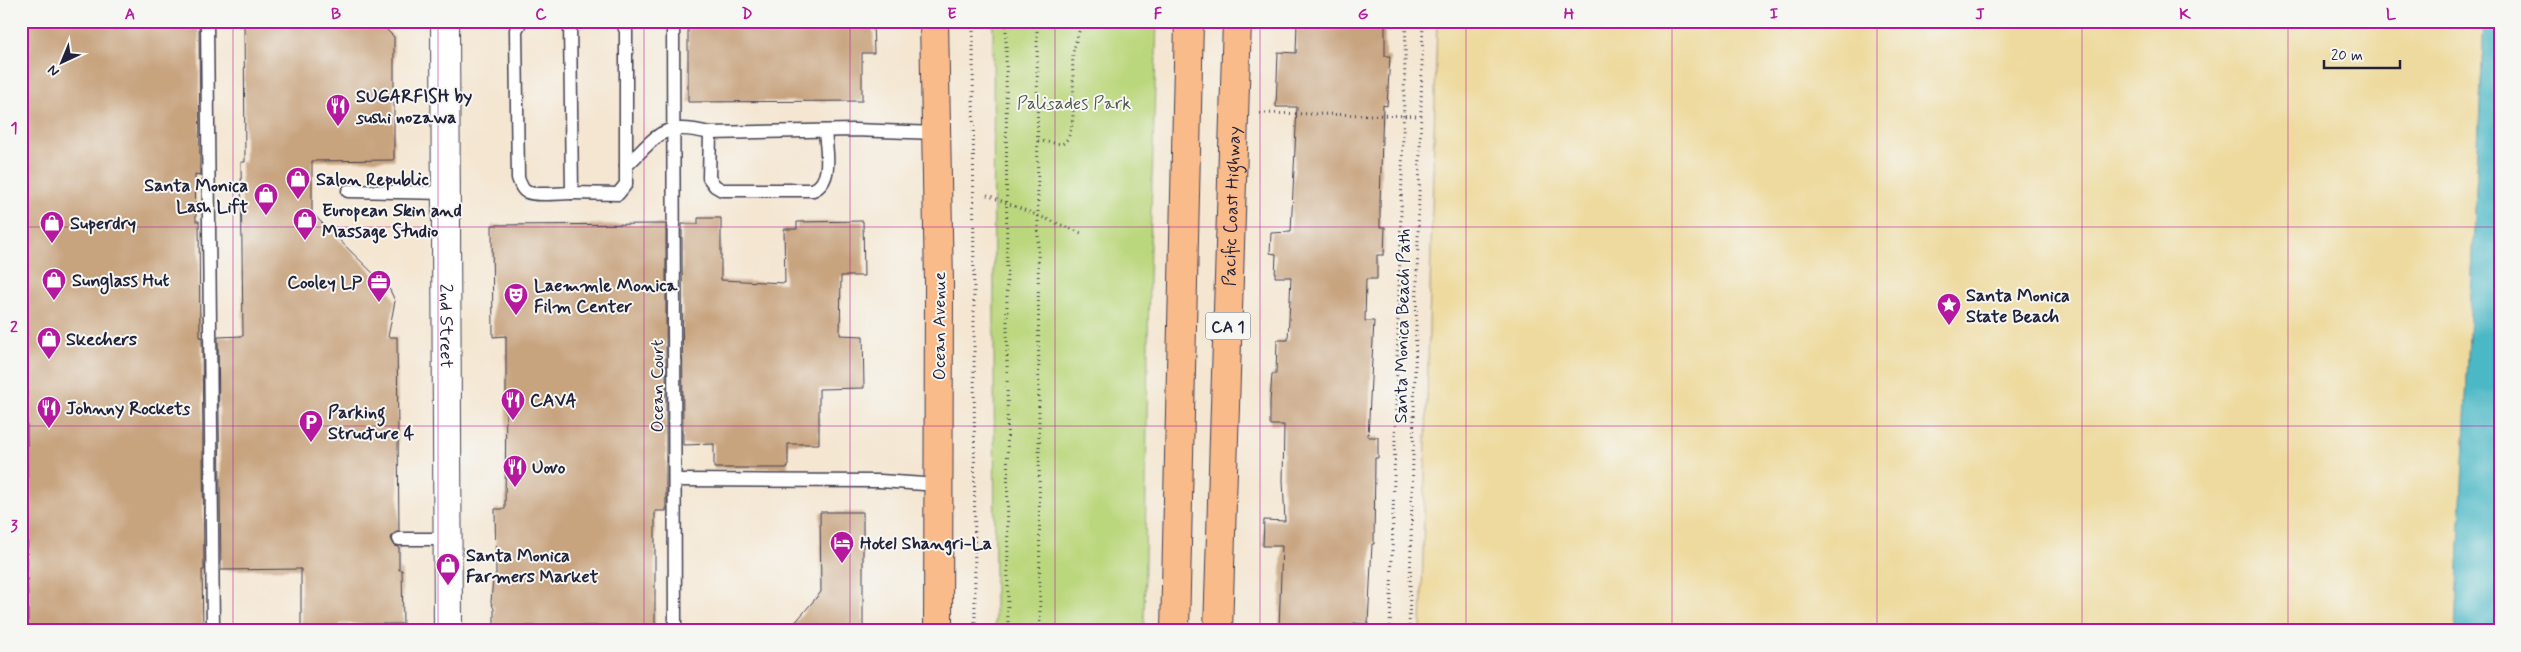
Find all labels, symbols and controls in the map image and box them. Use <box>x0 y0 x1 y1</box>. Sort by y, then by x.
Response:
text: A <box>125 4 135 25</box>
text: B <box>331 4 341 25</box>
text: C <box>535 4 547 25</box>
text: D <box>741 4 753 25</box>
text: E <box>947 4 957 25</box>
text: F <box>1154 4 1163 25</box>
text: G <box>1358 4 1369 25</box>
text: H <box>1564 4 1575 25</box>
text: I <box>1770 4 1779 25</box>
text: J <box>1975 4 1985 25</box>
text: K <box>2179 4 2191 25</box>
text: L <box>2386 4 2397 25</box>
north arrow <box>38 38 88 88</box>
scale bar <box>2324 38 2400 70</box>
text: 20 m <box>2331 46 2363 66</box>
text: N <box>44 61 63 80</box>
place label: SUGARFISH by sushi nozawa <box>355 85 472 130</box>
park label: Palisades Park <box>1017 92 1131 116</box>
restaurant icon: SUGARFISH by sushi nozawa <box>325 93 351 127</box>
text: 1 <box>10 118 18 139</box>
street label: Pacific Coast Highway <box>1218 126 1248 287</box>
shop icon: Salon Republic <box>285 166 311 200</box>
place label: Salon Republic <box>316 168 429 192</box>
place label: Santa Monica Lash Lift <box>144 174 248 219</box>
shop icon: Santa Monica Lash Lift <box>253 182 279 216</box>
place label: European Skin and Massage Studio <box>322 199 462 244</box>
shop icon: European Skin and Massage Studio <box>292 207 318 241</box>
shop icon: Superdry <box>39 210 65 244</box>
place label: Superdry <box>70 212 136 236</box>
street label: Santa Monica Beach Path <box>1389 228 1417 424</box>
shop icon: Sunglass Hut <box>41 267 67 301</box>
place label: Sunglass Hut <box>72 269 169 295</box>
office icon: Cooley LP <box>366 269 392 303</box>
place label: Cooley LP <box>287 271 363 295</box>
street label: Ocean Avenue <box>928 272 952 380</box>
place label: Laemmle Monica Film Center <box>534 274 678 319</box>
theatre icon: Laemmle Monica Film Center <box>503 282 529 316</box>
street label: 2nd Street <box>433 284 458 368</box>
place label: Santa Monica State Beach <box>1966 284 2070 329</box>
place icon: Santa Monica State Beach <box>1936 292 1962 326</box>
road number: CA 1 <box>1206 312 1250 340</box>
text: 2 <box>10 317 18 338</box>
shop icon: Skechers <box>36 326 62 360</box>
place label: Skechers <box>66 328 137 352</box>
street label: Ocean Court <box>646 339 670 432</box>
restaurant icon: CAVA <box>500 387 526 421</box>
place label: CAVA <box>530 389 577 413</box>
restaurant icon: Johnny Rockets <box>36 395 62 429</box>
place label: Johnny Rockets <box>66 397 190 421</box>
place label: Parking Structure 4 <box>328 401 415 446</box>
parking icon: Parking Structure 4 <box>298 409 324 443</box>
restaurant icon: Uovo <box>502 454 528 488</box>
place label: Uovo <box>532 456 566 480</box>
text: 3 <box>10 516 18 537</box>
hotel icon: Hotel Shangri-La <box>829 530 855 564</box>
place label: Hotel Shangri-La <box>860 532 992 556</box>
place label: Santa Monica Farmers Market <box>466 544 599 589</box>
shop icon: Santa Monica Farmers Market <box>435 552 461 586</box>

